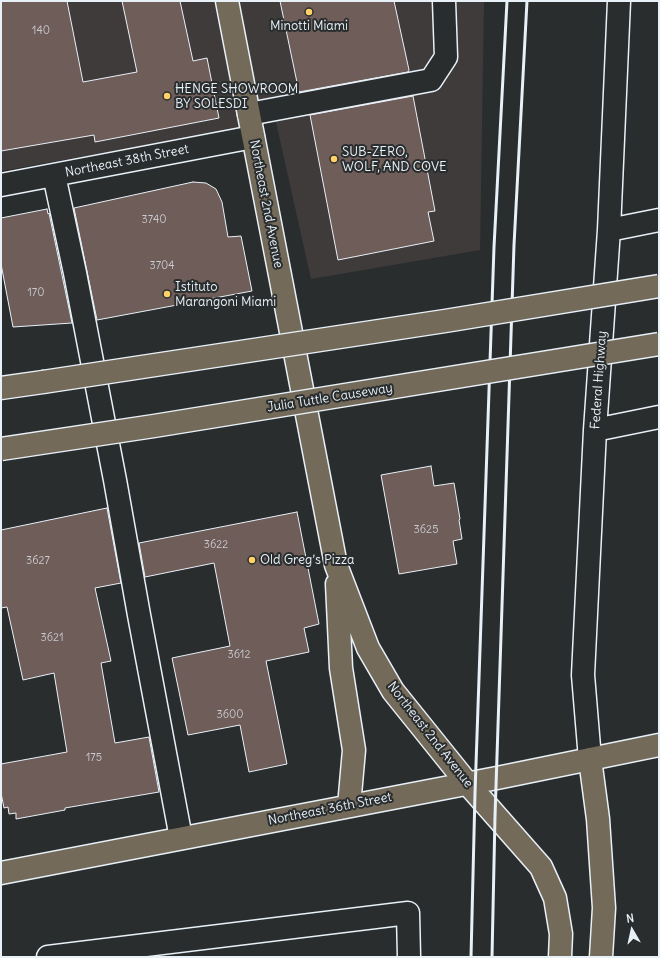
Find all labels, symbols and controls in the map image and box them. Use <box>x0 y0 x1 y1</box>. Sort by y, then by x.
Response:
marker: Minotti Miami <box>304 7 314 17</box>
place label: Minotti Miami <box>270 18 348 34</box>
house number: 140 <box>32 24 50 38</box>
place label: HENGE SHOWROOM BY SOLESDI <box>175 81 298 112</box>
marker: HENGE SHOWROOM BY SOLESDI <box>162 91 172 101</box>
street label: Northeast 2nd Avenue <box>246 139 286 269</box>
street label: Northeast 38th Street <box>64 141 190 181</box>
place label: SUB-ZERO, WOLF, AND COVE <box>342 144 447 175</box>
marker: SUB-ZERO, WOLF, AND COVE <box>329 154 339 164</box>
house number: 3740 <box>142 213 166 227</box>
house number: 3704 <box>149 259 175 273</box>
place label: Istituto Marangoni Miami <box>175 279 276 310</box>
house number: 170 <box>28 286 44 300</box>
marker: Istituto Marangoni Miami <box>162 289 172 299</box>
street label: Federal Highway <box>588 330 610 430</box>
street label: Julia Tuttle Causeway <box>266 380 394 416</box>
house number: 3625 <box>414 523 438 537</box>
house number: 3622 <box>204 538 228 552</box>
place label: Old Greg’s Pizza <box>260 552 354 568</box>
house number: 3627 <box>26 554 50 568</box>
marker: Old Greg’s Pizza <box>247 555 257 565</box>
house number: 3621 <box>41 631 63 645</box>
house number: 3612 <box>228 648 250 662</box>
street label: Northeast 2nd Avenue <box>384 679 476 791</box>
house number: 3600 <box>216 708 244 722</box>
house number: 175 <box>86 751 102 765</box>
street label: Northeast 36th Street <box>267 789 393 829</box>
north arrow <box>612 910 652 950</box>
text: N <box>625 911 635 926</box>

